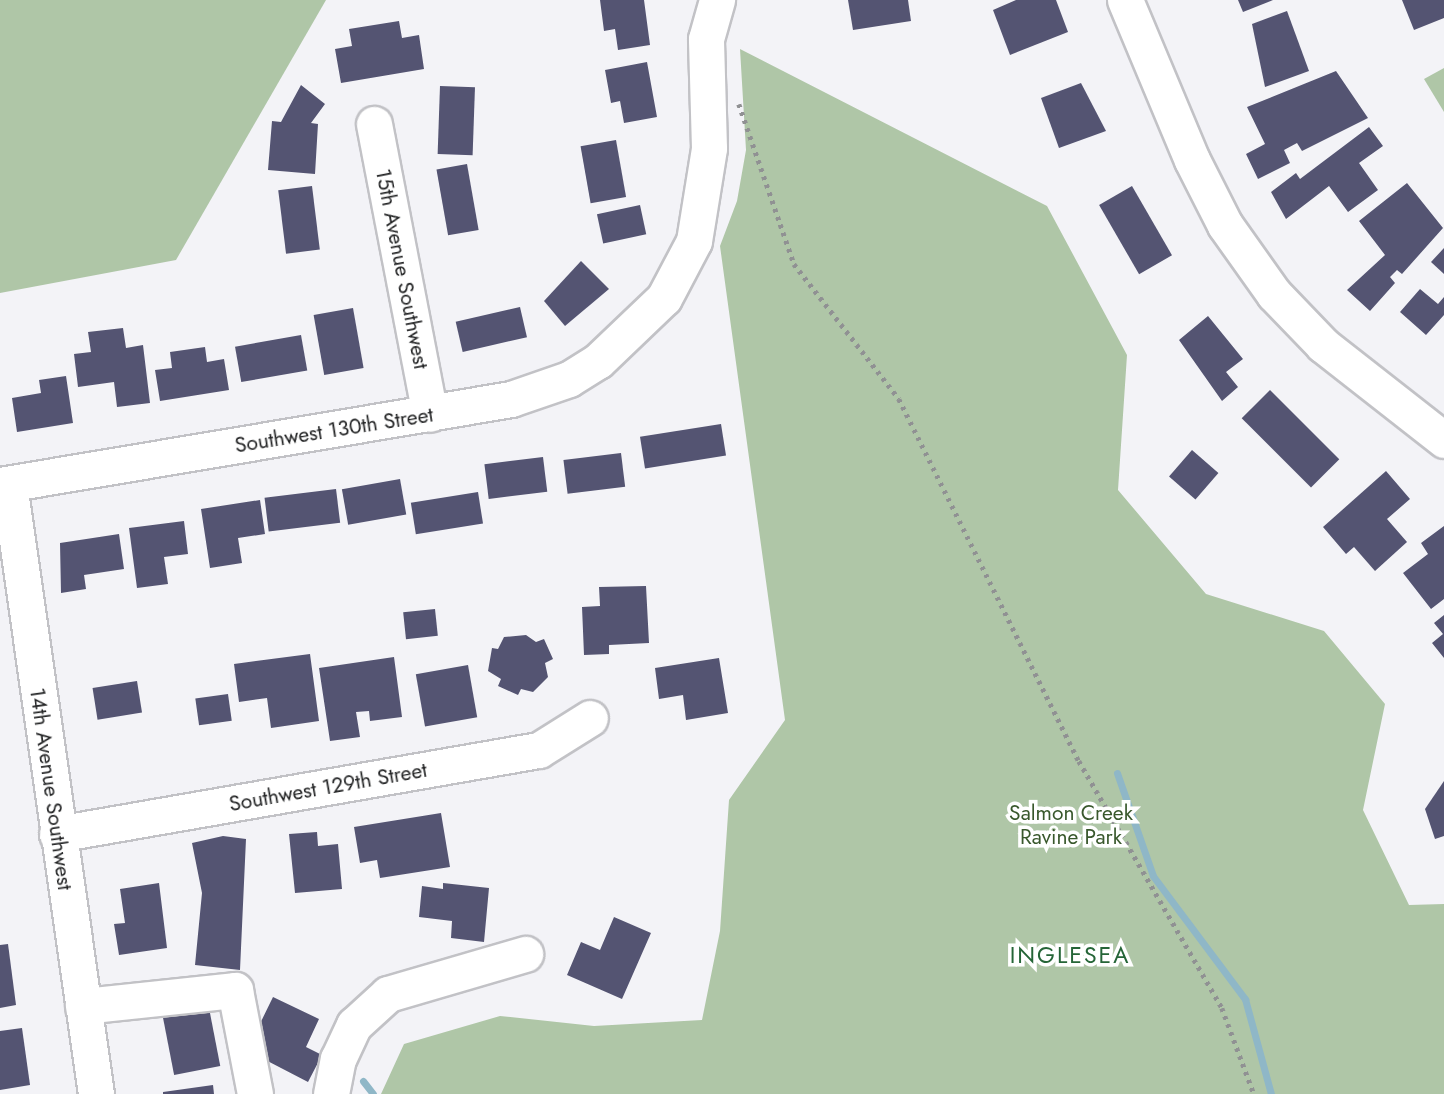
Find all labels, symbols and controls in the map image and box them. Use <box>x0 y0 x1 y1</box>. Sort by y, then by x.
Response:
street label: 15th Avenue Southwest <box>370 167 434 371</box>
street label: Southwest 130th Street <box>233 402 435 458</box>
street label: 14th Avenue Southwest <box>24 686 78 892</box>
street label: Southwest 129th Street <box>227 757 429 817</box>
park label: Salmon Creek Ravine Park <box>1009 800 1133 850</box>
district label: INGLESEA <box>1011 941 1129 969</box>

